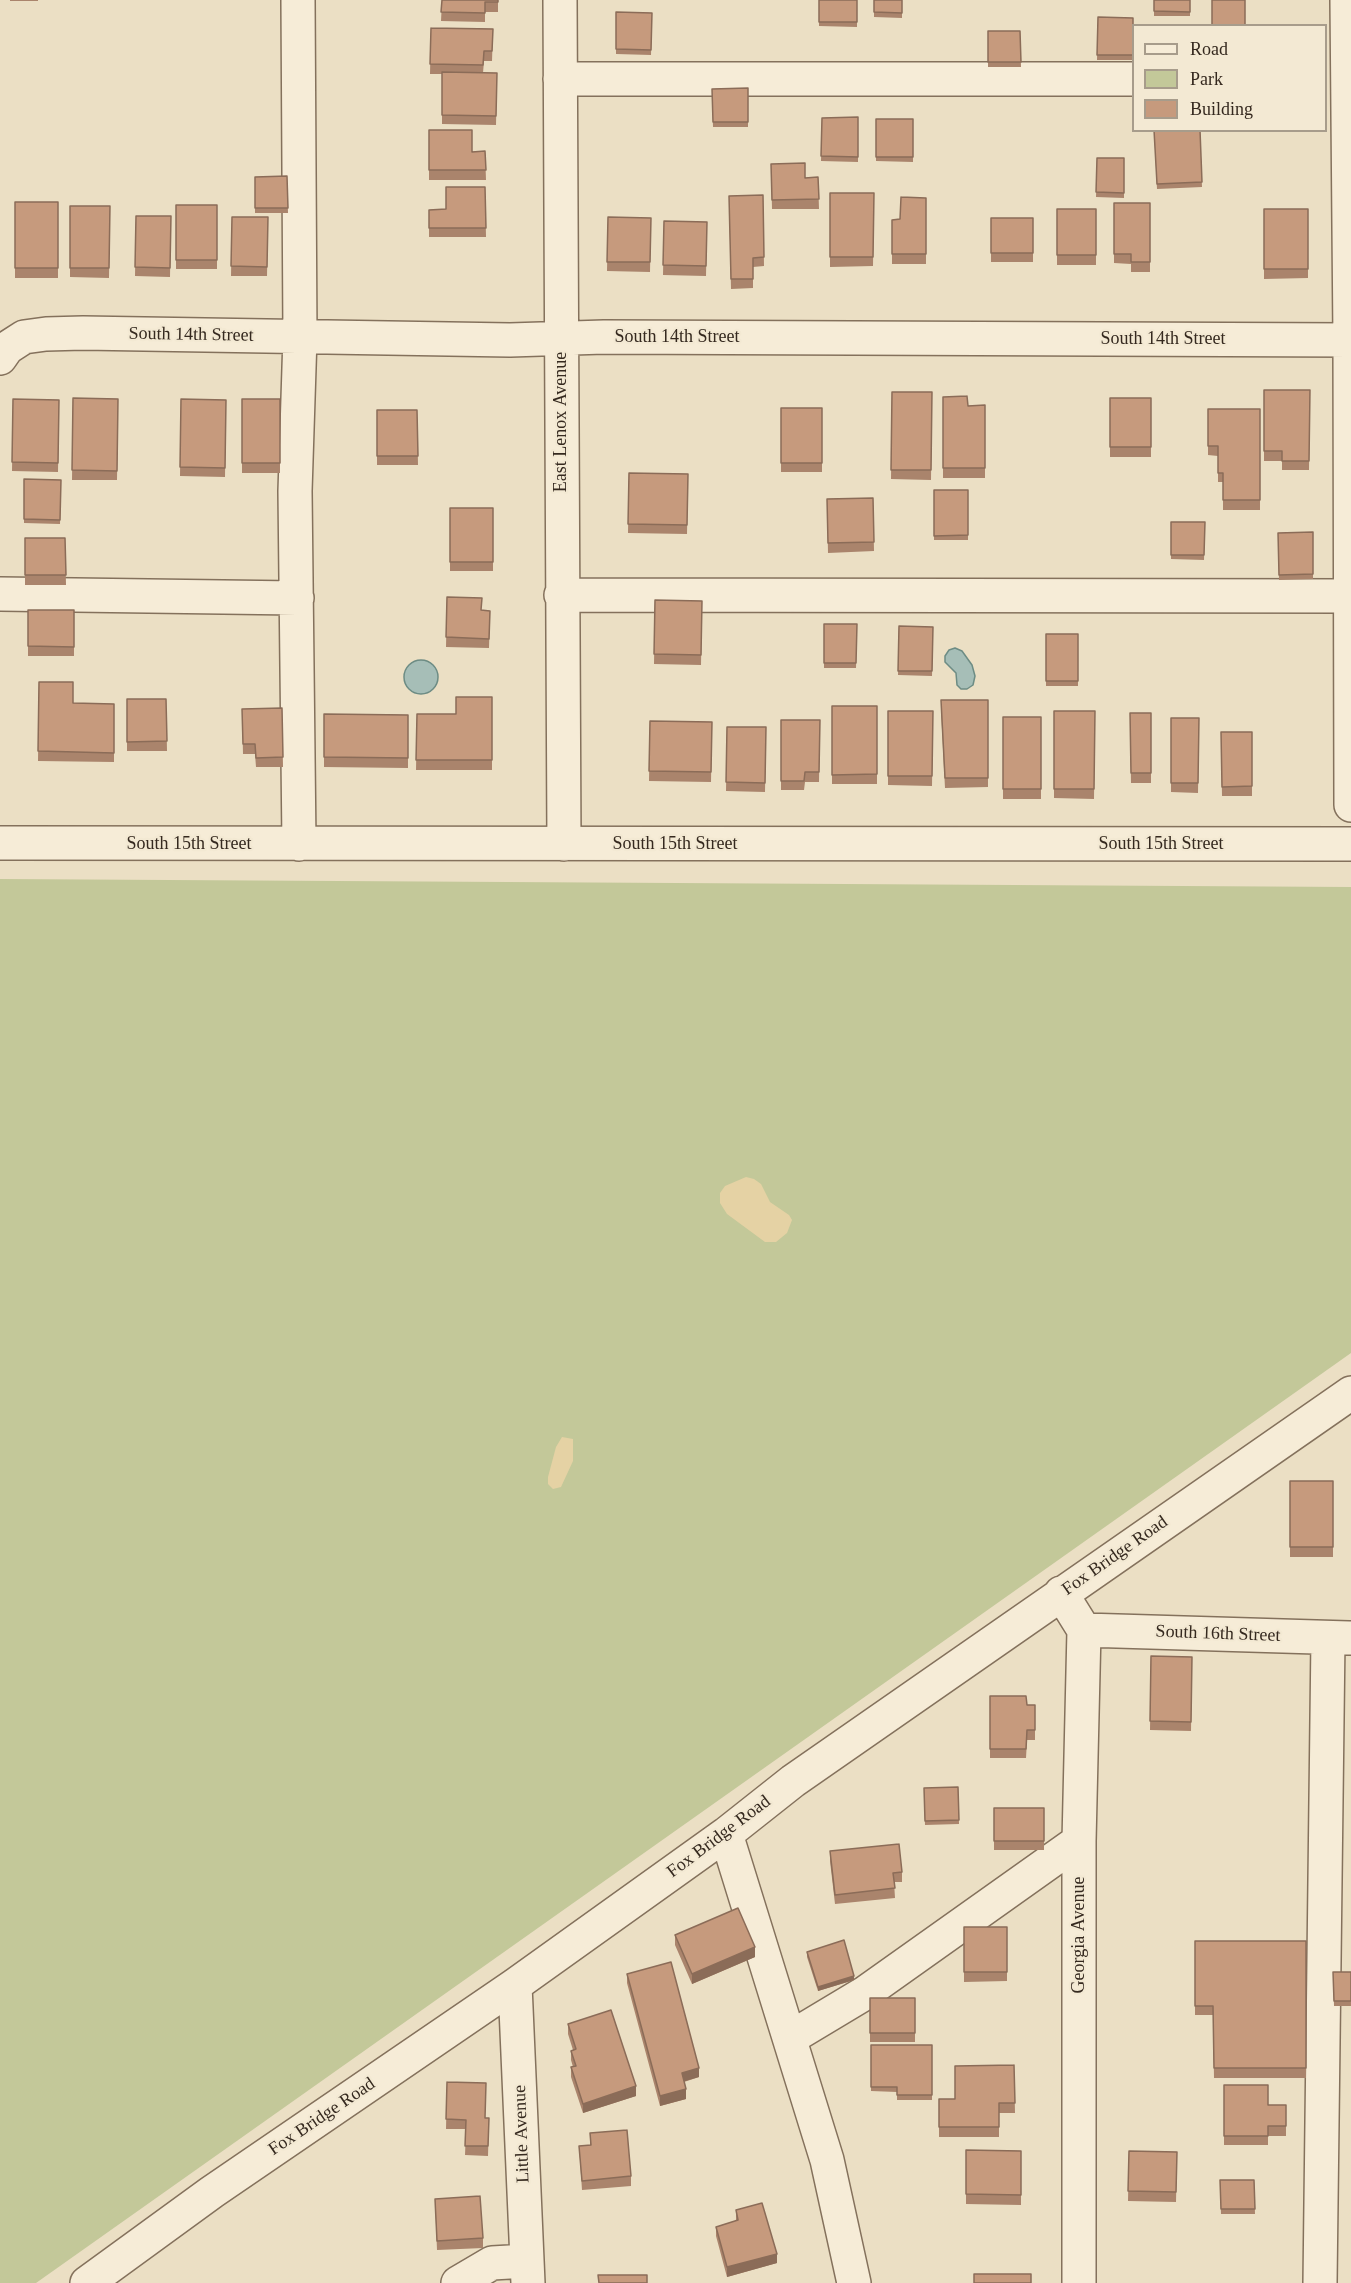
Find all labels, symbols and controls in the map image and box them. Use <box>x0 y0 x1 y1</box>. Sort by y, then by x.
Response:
legend <box>1132 24 1327 132</box>
text: Road <box>1190 39 1228 59</box>
text: Park <box>1190 69 1223 89</box>
text: Building <box>1190 99 1253 119</box>
street label: South 14th Street <box>128 323 254 347</box>
street label: South 14th Street <box>615 326 739 348</box>
street label: South 14th Street <box>1101 328 1225 350</box>
street label: East Lenox Avenue <box>550 352 572 492</box>
street label: South 15th Street <box>127 833 251 855</box>
street label: South 15th Street <box>613 833 737 855</box>
street label: South 15th Street <box>1099 833 1223 855</box>
street label: Fox Bridge Road <box>1058 1512 1172 1600</box>
street label: South 16th Street <box>1155 1621 1281 1647</box>
street label: Fox Bridge Road <box>663 1791 775 1883</box>
street label: Georgia Avenue <box>1068 1877 1090 1993</box>
street label: Fox Bridge Road <box>265 2073 379 2161</box>
street label: Little Avenue <box>509 2085 535 2183</box>

